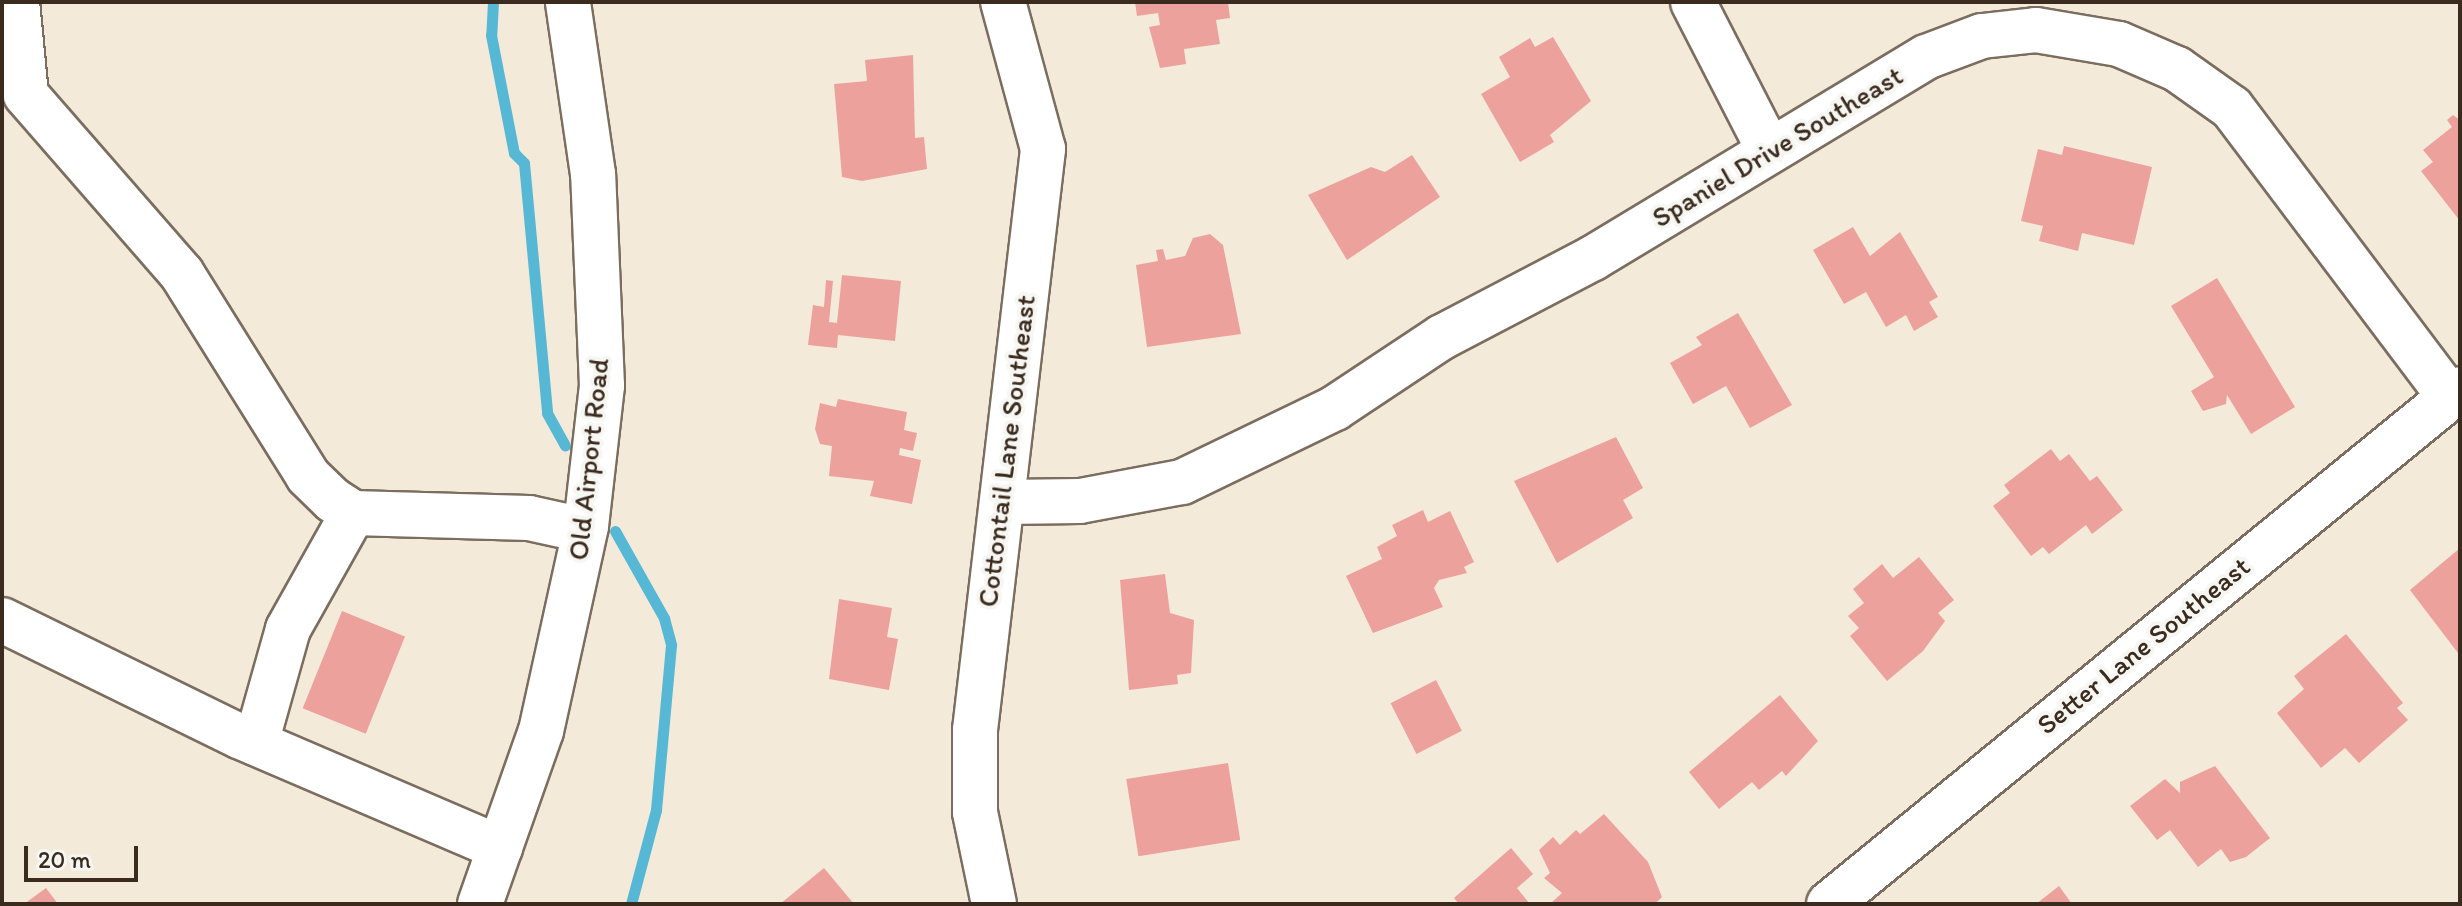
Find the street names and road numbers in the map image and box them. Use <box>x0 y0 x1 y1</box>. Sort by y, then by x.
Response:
street label: Spaniel Drive Southeast <box>1646 58 1908 234</box>
street label: Cottontail Lane Southeast <box>970 293 1042 609</box>
street label: Old Airport Road <box>561 357 615 561</box>
street label: Setter Lane Southeast <box>2029 548 2257 742</box>

